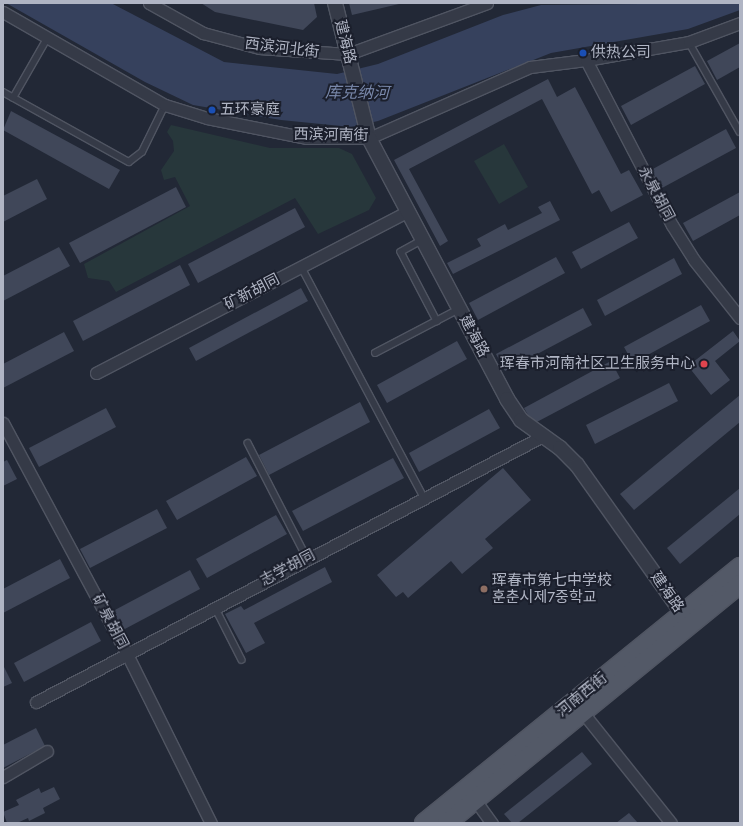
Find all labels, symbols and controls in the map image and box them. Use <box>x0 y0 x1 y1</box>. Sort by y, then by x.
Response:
street label: 建海路 <box>331 18 359 66</box>
street label: 西滨河北街 <box>244 34 320 62</box>
place label: 供热公司 <box>591 44 651 62</box>
marker: 供热公司 <box>578 48 588 58</box>
water label: 库克纳河 <box>325 83 389 103</box>
place label: 五环豪庭 <box>220 101 280 119</box>
marker: 五环豪庭 <box>207 105 217 115</box>
street label: 西滨河南街 <box>293 125 369 145</box>
street label: 永泉胡同 <box>634 163 678 225</box>
street label: 矿新胡同 <box>221 270 283 314</box>
street label: 建海路 <box>455 312 493 360</box>
place label: 珲春市河南社区卫生服务中心 <box>500 355 695 373</box>
marker: 珲春市河南社区卫生服务中心 <box>698 358 710 370</box>
street label: 志学胡同 <box>257 546 319 590</box>
street label: 建海路 <box>647 568 687 616</box>
place label: 珲春市第七中学校 훈춘시제7중학교 <box>492 571 612 606</box>
marker: 珲春市第七中学校 훈춘시제7중학교 <box>479 584 489 594</box>
street label: 矿泉胡同 <box>88 591 132 653</box>
street label: 河南西街 <box>553 669 611 721</box>

